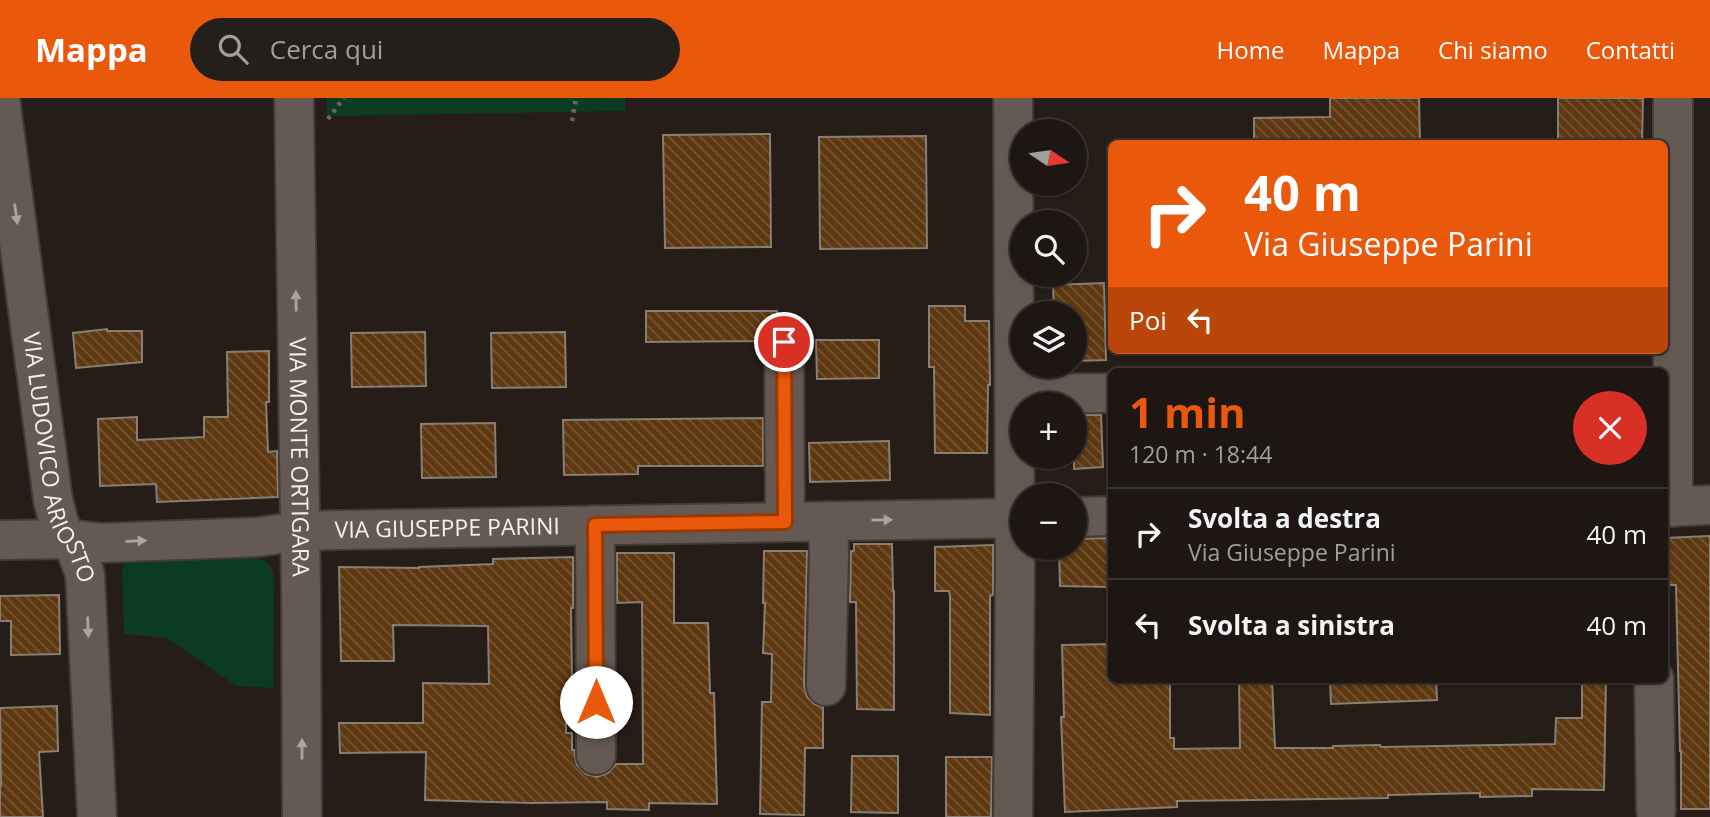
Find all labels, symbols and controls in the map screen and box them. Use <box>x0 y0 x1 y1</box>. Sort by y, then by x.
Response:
search box <box>190 18 680 81</box>
text: Mappa <box>35 27 148 72</box>
icon: search <box>214 30 252 68</box>
text: Cerca qui <box>270 31 383 67</box>
text: Home <box>1217 33 1284 66</box>
text: Mappa <box>1322 33 1400 66</box>
text: Chi siamo <box>1438 33 1548 66</box>
text: Contatti <box>1586 33 1675 66</box>
north arrow <box>1010 119 1087 196</box>
map controls <box>1010 119 1087 560</box>
text: 40 m <box>1244 159 1361 225</box>
icon: right <box>1129 168 1220 259</box>
one-way arrow <box>10 203 21 225</box>
button: search <box>1010 210 1087 287</box>
text: Via Giuseppe Parini <box>1244 222 1533 265</box>
one-way arrow <box>290 290 302 312</box>
button: layers <box>1010 301 1087 378</box>
icon: left <box>1181 301 1219 339</box>
text: Poi <box>1129 302 1167 338</box>
pin <box>754 312 814 372</box>
icon: arrive <box>765 323 803 361</box>
street label: VIA LUDOVICO ARIOSTO <box>16 330 104 587</box>
street label: VIA MONTE ORTIGARA <box>282 337 318 577</box>
text: 1 min <box>1129 383 1246 440</box>
button: close <box>1573 391 1647 465</box>
button: + <box>1010 392 1087 469</box>
text: 120 m · 18:44 <box>1129 438 1272 470</box>
button: − <box>1010 483 1087 560</box>
text: Svolta a destra <box>1188 500 1381 536</box>
street label: VIA GIUSEPPE PARINI <box>334 509 560 545</box>
one-way arrow <box>871 515 893 526</box>
icon: right <box>1129 515 1167 553</box>
text: 40 m <box>1586 516 1647 552</box>
one-way arrow <box>126 535 148 547</box>
text: Via Giuseppe Parini <box>1188 536 1396 568</box>
icon: left <box>1129 606 1167 644</box>
text: Svolta a sinistra <box>1188 607 1395 643</box>
text: 40 m <box>1586 607 1647 643</box>
one-way arrow <box>83 616 94 638</box>
position arrow <box>559 665 633 739</box>
one-way arrow <box>296 738 308 760</box>

